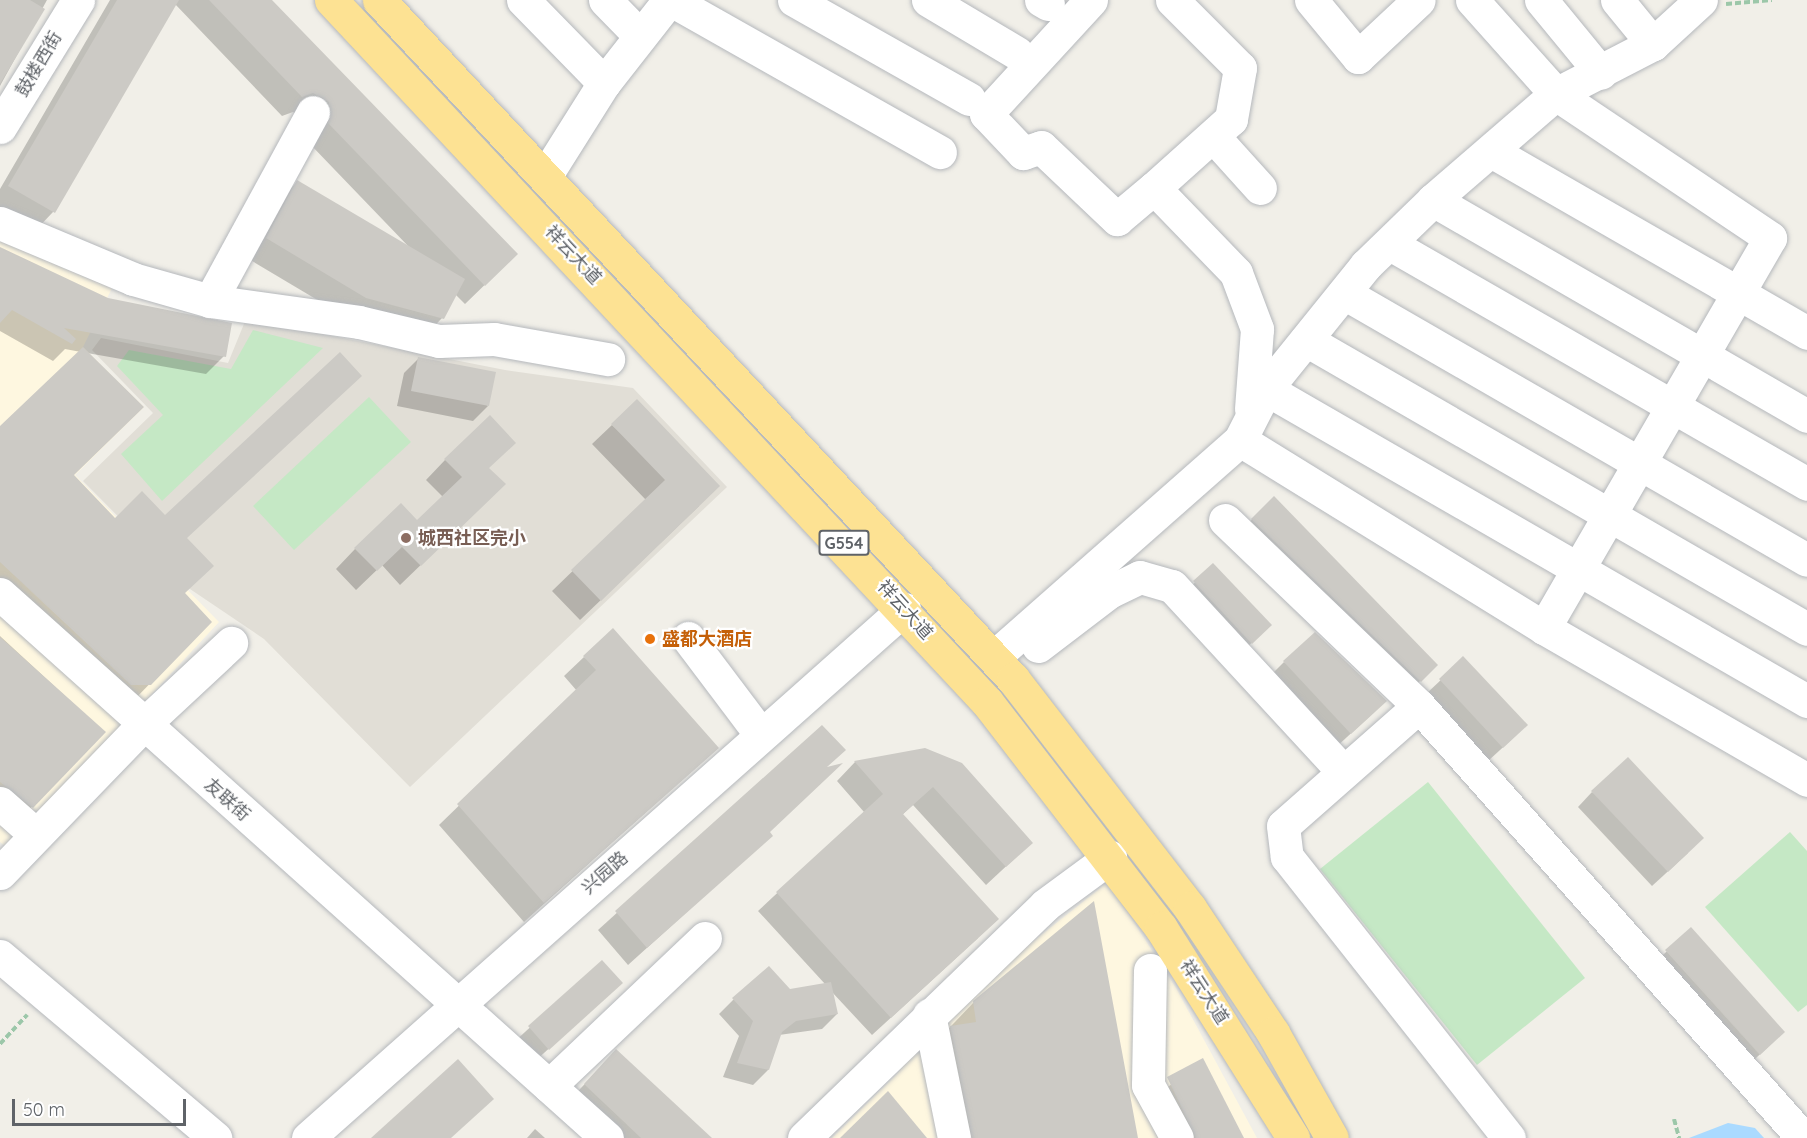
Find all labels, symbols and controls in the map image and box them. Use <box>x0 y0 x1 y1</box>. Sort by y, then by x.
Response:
street label: 鼓楼西街 <box>11 28 67 100</box>
street label: 祥云大道 <box>541 221 605 289</box>
place label: 城西社区完小 <box>418 527 526 549</box>
road number: G554 <box>818 530 870 556</box>
marker: 城西社区完小 <box>399 531 413 545</box>
street label: 祥云大道 <box>873 576 937 644</box>
place label: 盛都大酒店 <box>662 628 752 650</box>
marker: 盛都大酒店 <box>643 632 657 646</box>
street label: 友联街 <box>200 774 254 826</box>
street label: 兴园路 <box>578 847 632 899</box>
street label: 祥云大道 <box>1175 956 1233 1028</box>
scale bar <box>15 1087 189 1125</box>
text: 50 m <box>23 1098 65 1121</box>

